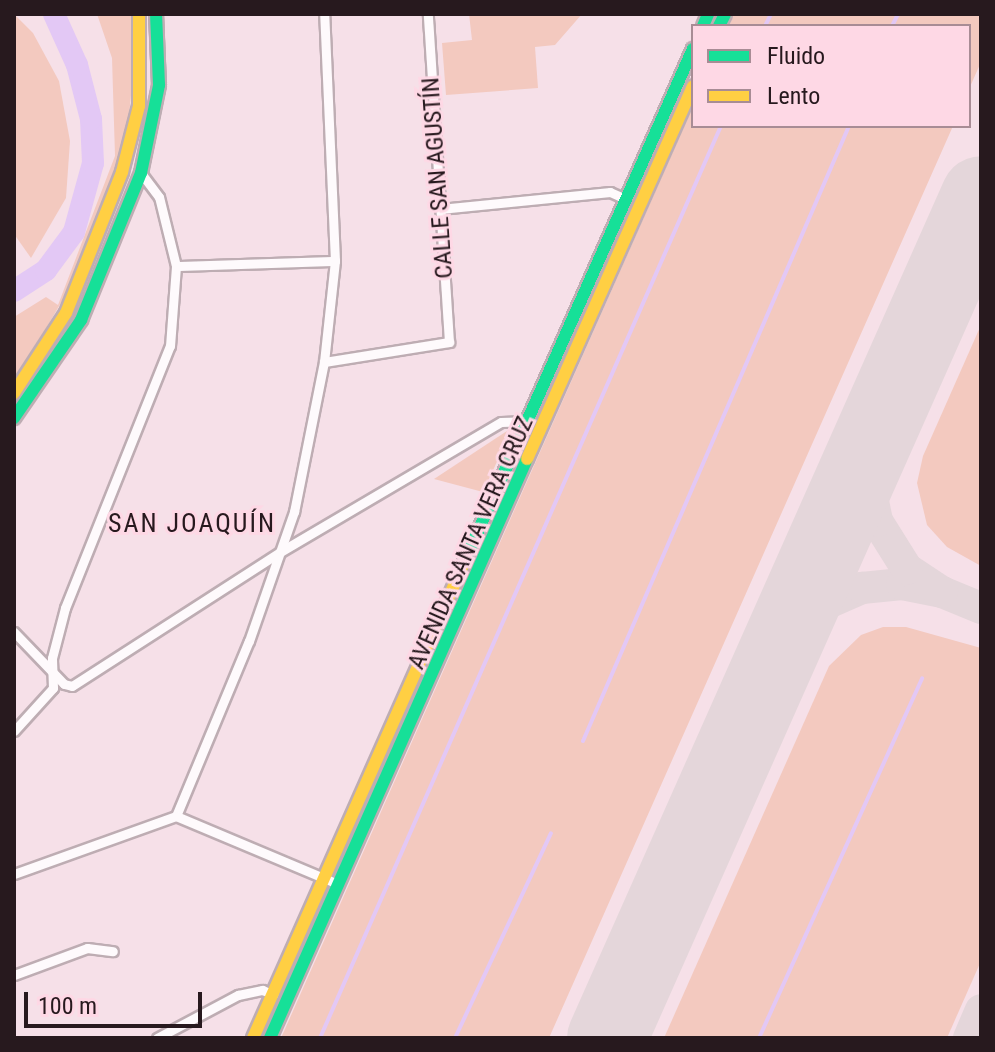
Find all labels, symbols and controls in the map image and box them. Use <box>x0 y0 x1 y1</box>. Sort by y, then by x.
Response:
legend <box>691 24 971 128</box>
text: Fluido <box>767 42 825 70</box>
street label: CALLE SAN AGUSTÍN <box>417 76 459 280</box>
text: Lento <box>767 82 820 110</box>
street label: AVENIDA SANTA VERA CRUZ <box>402 412 540 674</box>
district label: SAN JOAQUÍN <box>108 508 276 540</box>
scale bar <box>28 976 206 1026</box>
text: 100 m <box>38 992 97 1020</box>

